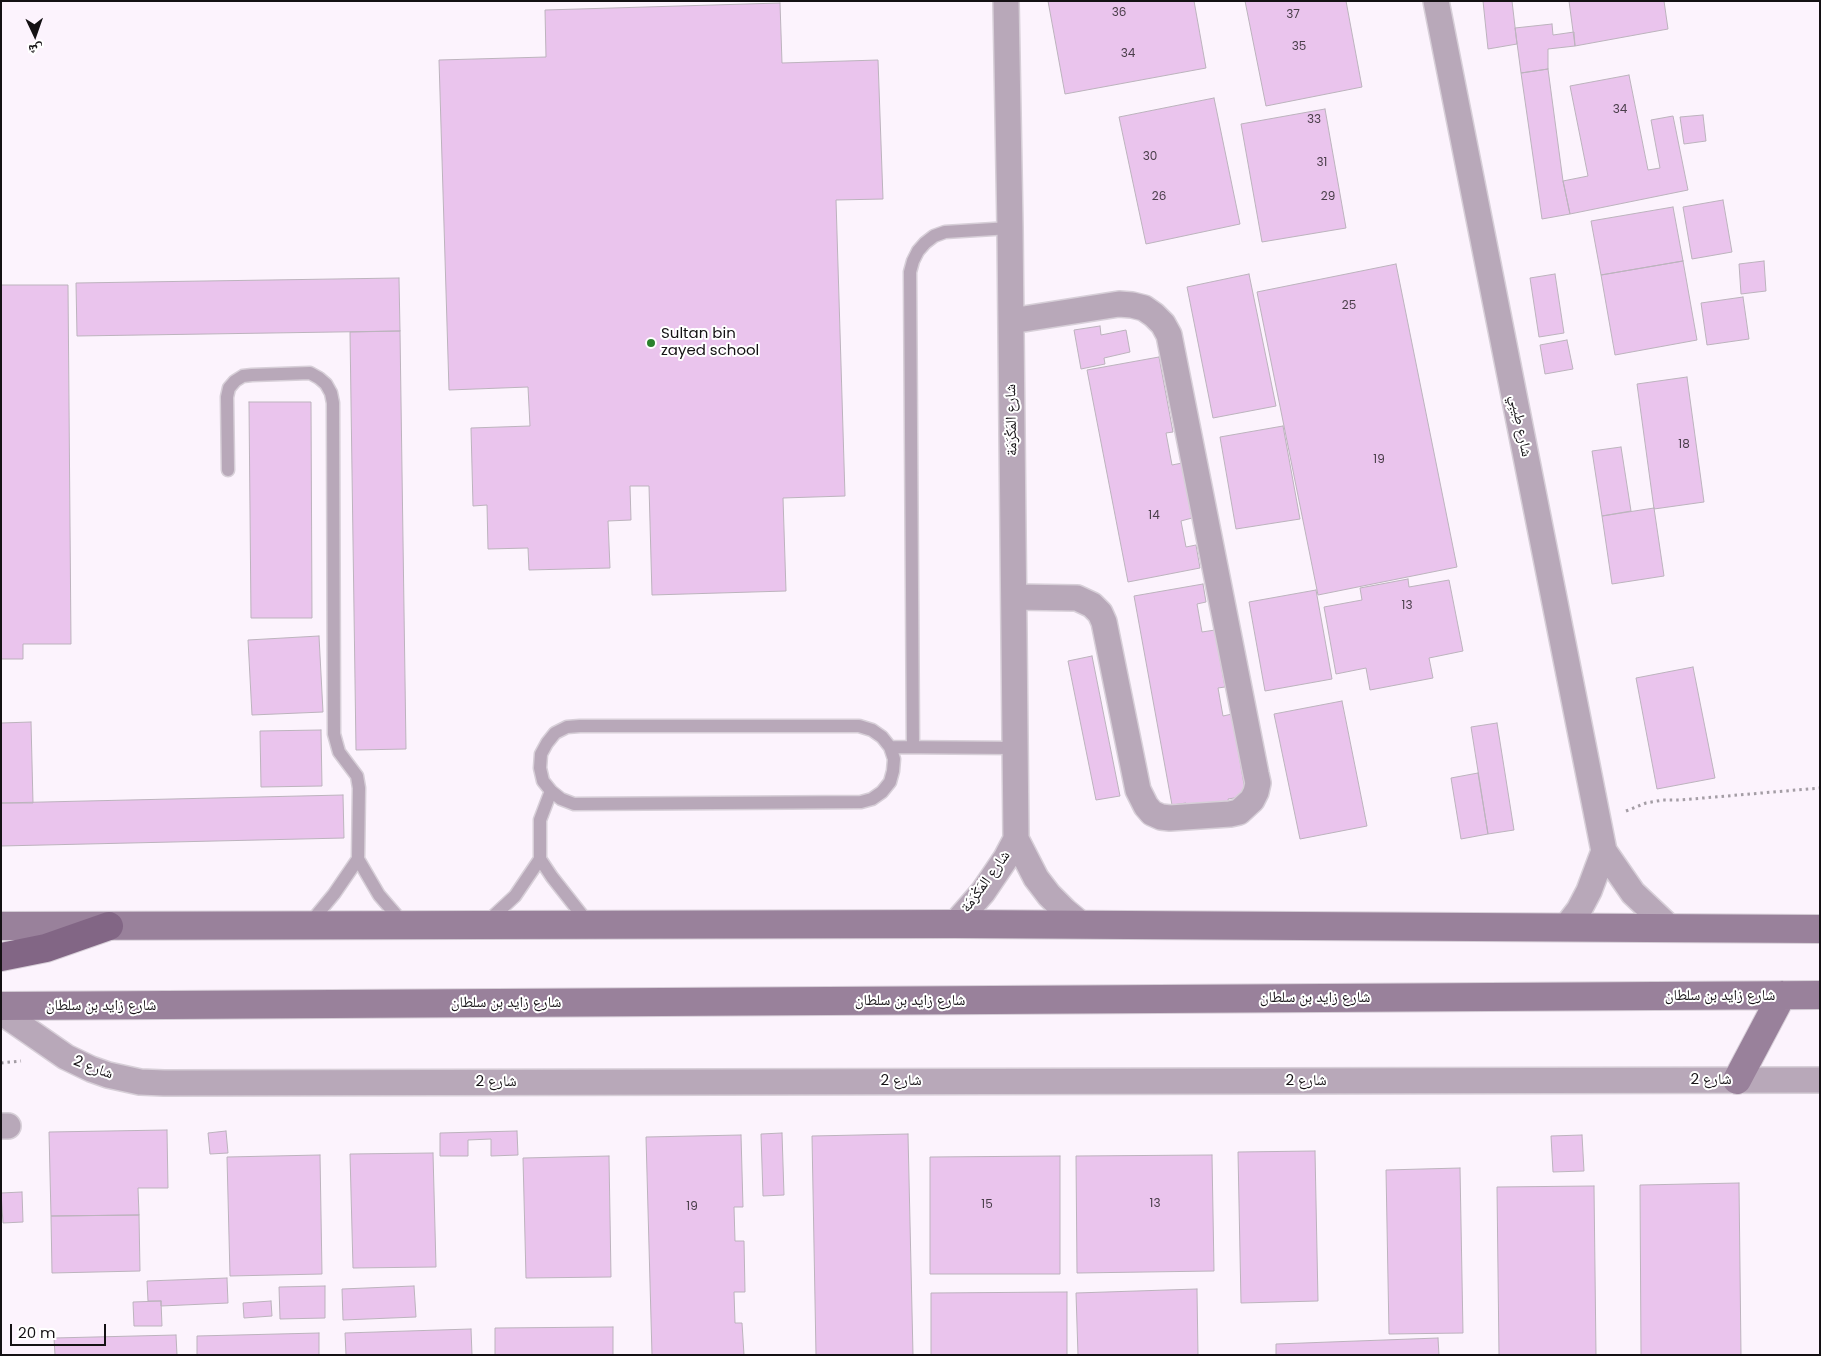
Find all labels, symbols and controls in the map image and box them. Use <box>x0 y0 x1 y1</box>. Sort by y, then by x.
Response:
house number: 36 <box>1112 6 1126 20</box>
house number: 37 <box>1286 8 1300 22</box>
north arrow <box>10 10 60 60</box>
text: ش <box>28 40 44 60</box>
house number: 35 <box>1292 40 1306 54</box>
house number: 34 <box>1121 47 1135 61</box>
house number: 34 <box>1613 103 1627 117</box>
house number: 33 <box>1307 113 1321 127</box>
house number: 30 <box>1143 150 1157 164</box>
house number: 31 <box>1317 156 1327 170</box>
house number: 26 <box>1152 190 1166 204</box>
house number: 29 <box>1321 190 1335 204</box>
house number: 25 <box>1342 299 1356 313</box>
place label: Sultan bin zayed school <box>661 325 759 360</box>
marker: Sultan bin zayed school <box>645 337 657 349</box>
street label: شارع المَكْرَمَة <box>1002 384 1022 456</box>
street label: شارع طِيبِي <box>1505 394 1535 458</box>
house number: 18 <box>1678 438 1690 452</box>
house number: 19 <box>1373 453 1385 467</box>
house number: 14 <box>1148 509 1160 523</box>
house number: 13 <box>1402 599 1412 613</box>
street label: شارع المَكْرَمَة <box>958 848 1014 916</box>
street label: شارع زايد بن سلطان <box>1665 987 1775 1005</box>
street label: شارع زايد بن سلطان <box>1260 989 1370 1007</box>
street label: شارع زايد بن سلطان <box>855 992 965 1010</box>
street label: شارع زايد بن سلطان <box>451 994 561 1012</box>
street label: شارع زايد بن سلطان <box>46 997 156 1015</box>
street label: شارع 2 <box>71 1052 115 1084</box>
street label: شارع 2 <box>1690 1071 1732 1089</box>
street label: شارع 2 <box>880 1072 922 1090</box>
street label: شارع 2 <box>1285 1072 1327 1090</box>
street label: شارع 2 <box>475 1073 517 1091</box>
house number: 13 <box>1150 1197 1160 1211</box>
house number: 15 <box>981 1198 993 1212</box>
house number: 19 <box>686 1200 698 1214</box>
scale bar <box>12 1314 109 1346</box>
text: 20 m <box>18 1322 56 1343</box>

